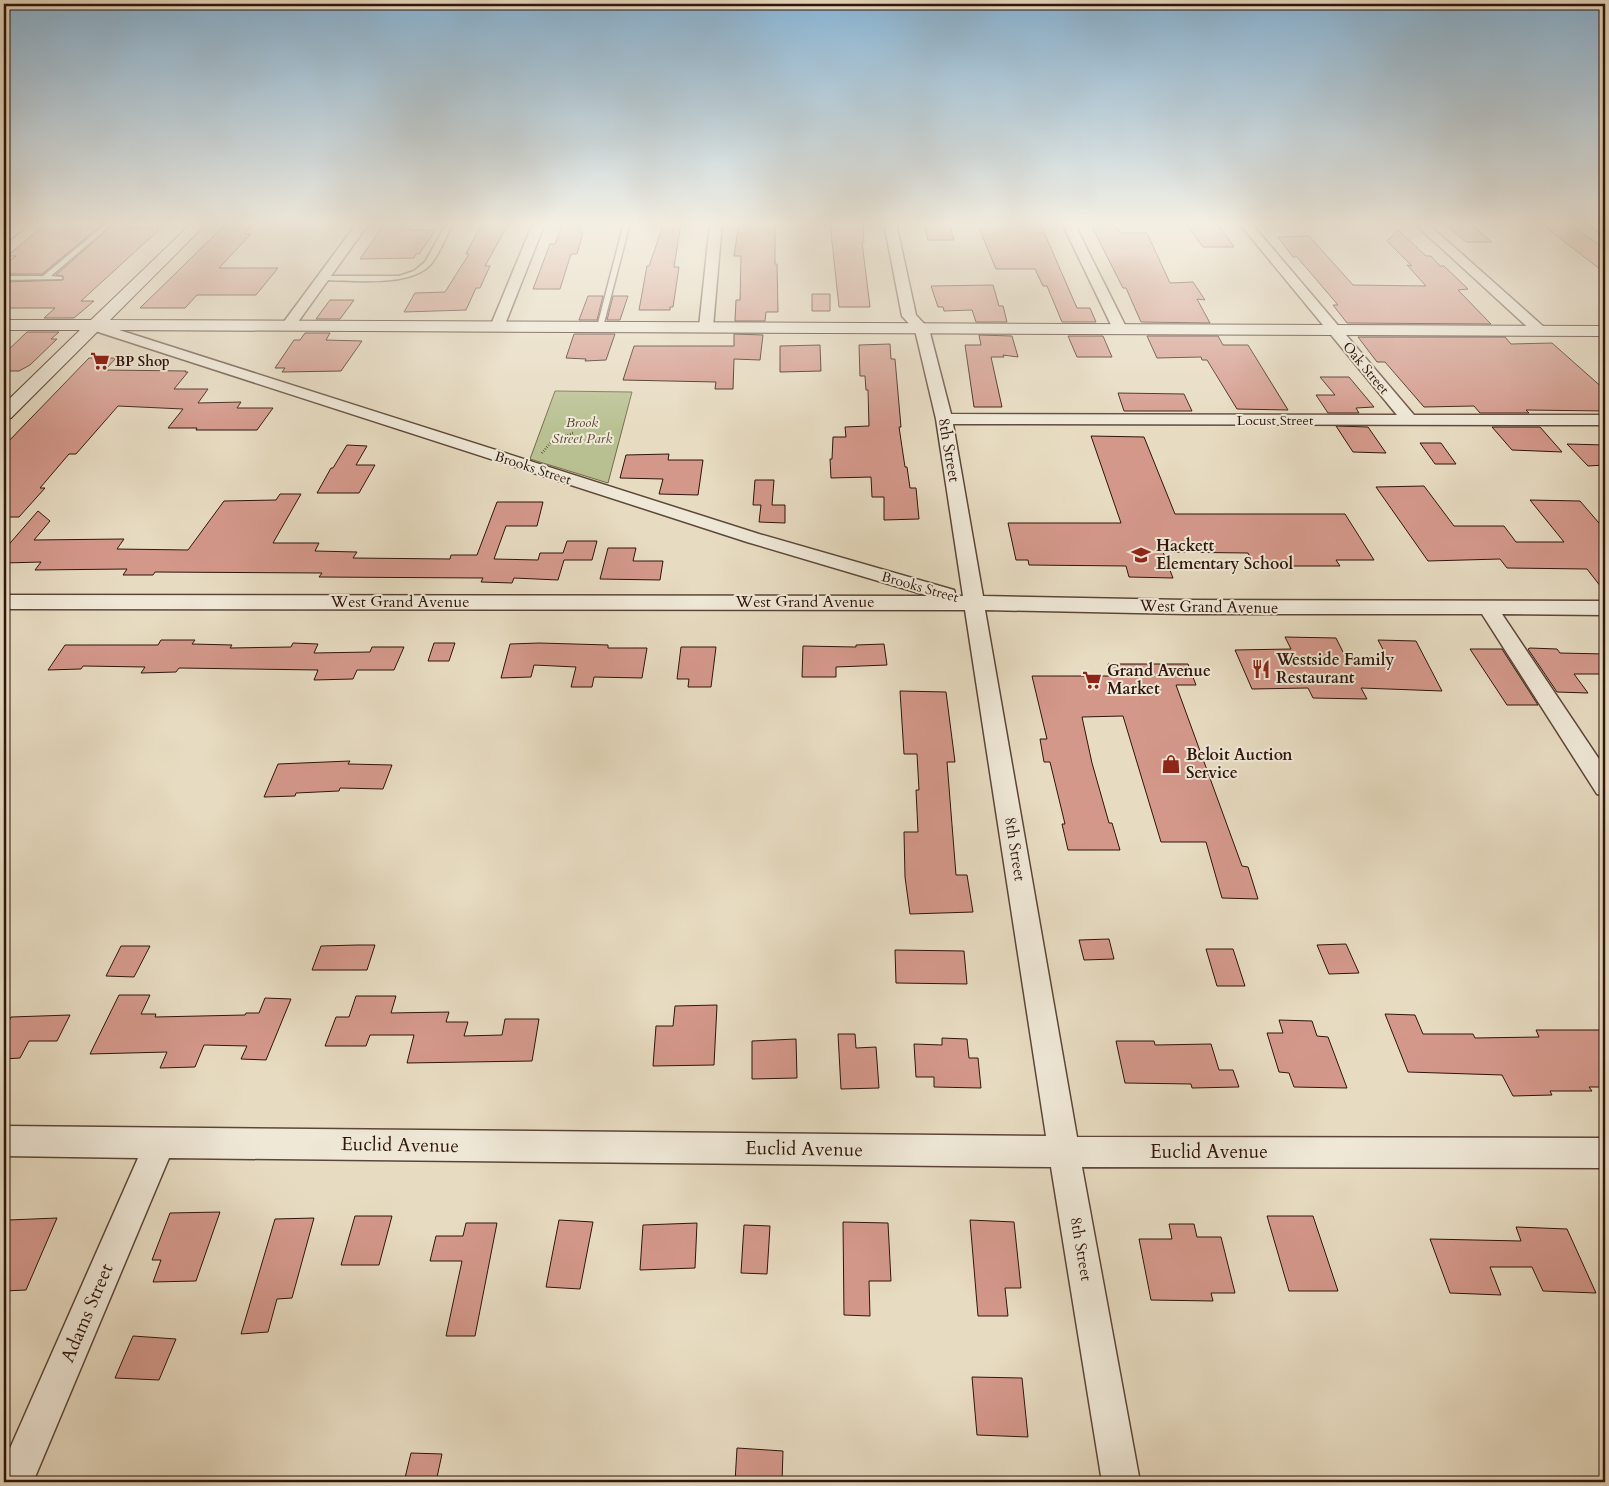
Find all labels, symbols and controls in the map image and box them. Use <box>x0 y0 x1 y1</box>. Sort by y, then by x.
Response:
street label: Oak Street <box>1338 338 1394 399</box>
supermarket icon: BP Shop <box>89 350 111 372</box>
place label: BP Shop <box>115 352 170 371</box>
street label: Locust Street <box>1237 411 1314 430</box>
park label: Brook Street Park <box>552 413 612 448</box>
street label: 8th Street <box>933 416 965 484</box>
street label: Brooks Street <box>492 447 574 489</box>
place label: Hackett Elementary School <box>1156 535 1294 575</box>
school or university icon: Hackett Elementary School <box>1130 544 1152 566</box>
street label: Brooks Street <box>879 567 961 607</box>
street label: West Grand Avenue <box>330 591 469 613</box>
street label: West Grand Avenue <box>735 591 874 613</box>
street label: West Grand Avenue <box>1138 595 1279 619</box>
place label: Westside Family Restaurant <box>1275 649 1394 689</box>
restaurant icon: Westside Family Restaurant <box>1250 658 1272 680</box>
place label: Grand Avenue Market <box>1107 660 1211 700</box>
supermarket icon: Grand Avenue Market <box>1081 669 1103 691</box>
place label: Beloit Auction Service <box>1186 744 1293 784</box>
shop icon: Beloit Auction Service <box>1160 753 1182 775</box>
street label: 8th Street <box>999 815 1031 883</box>
street label: Euclid Avenue <box>341 1131 459 1159</box>
street label: Euclid Avenue <box>745 1135 863 1163</box>
street label: Euclid Avenue <box>1150 1139 1268 1165</box>
street label: 8th Street <box>1065 1215 1097 1283</box>
street label: Adams Street <box>55 1260 119 1366</box>

